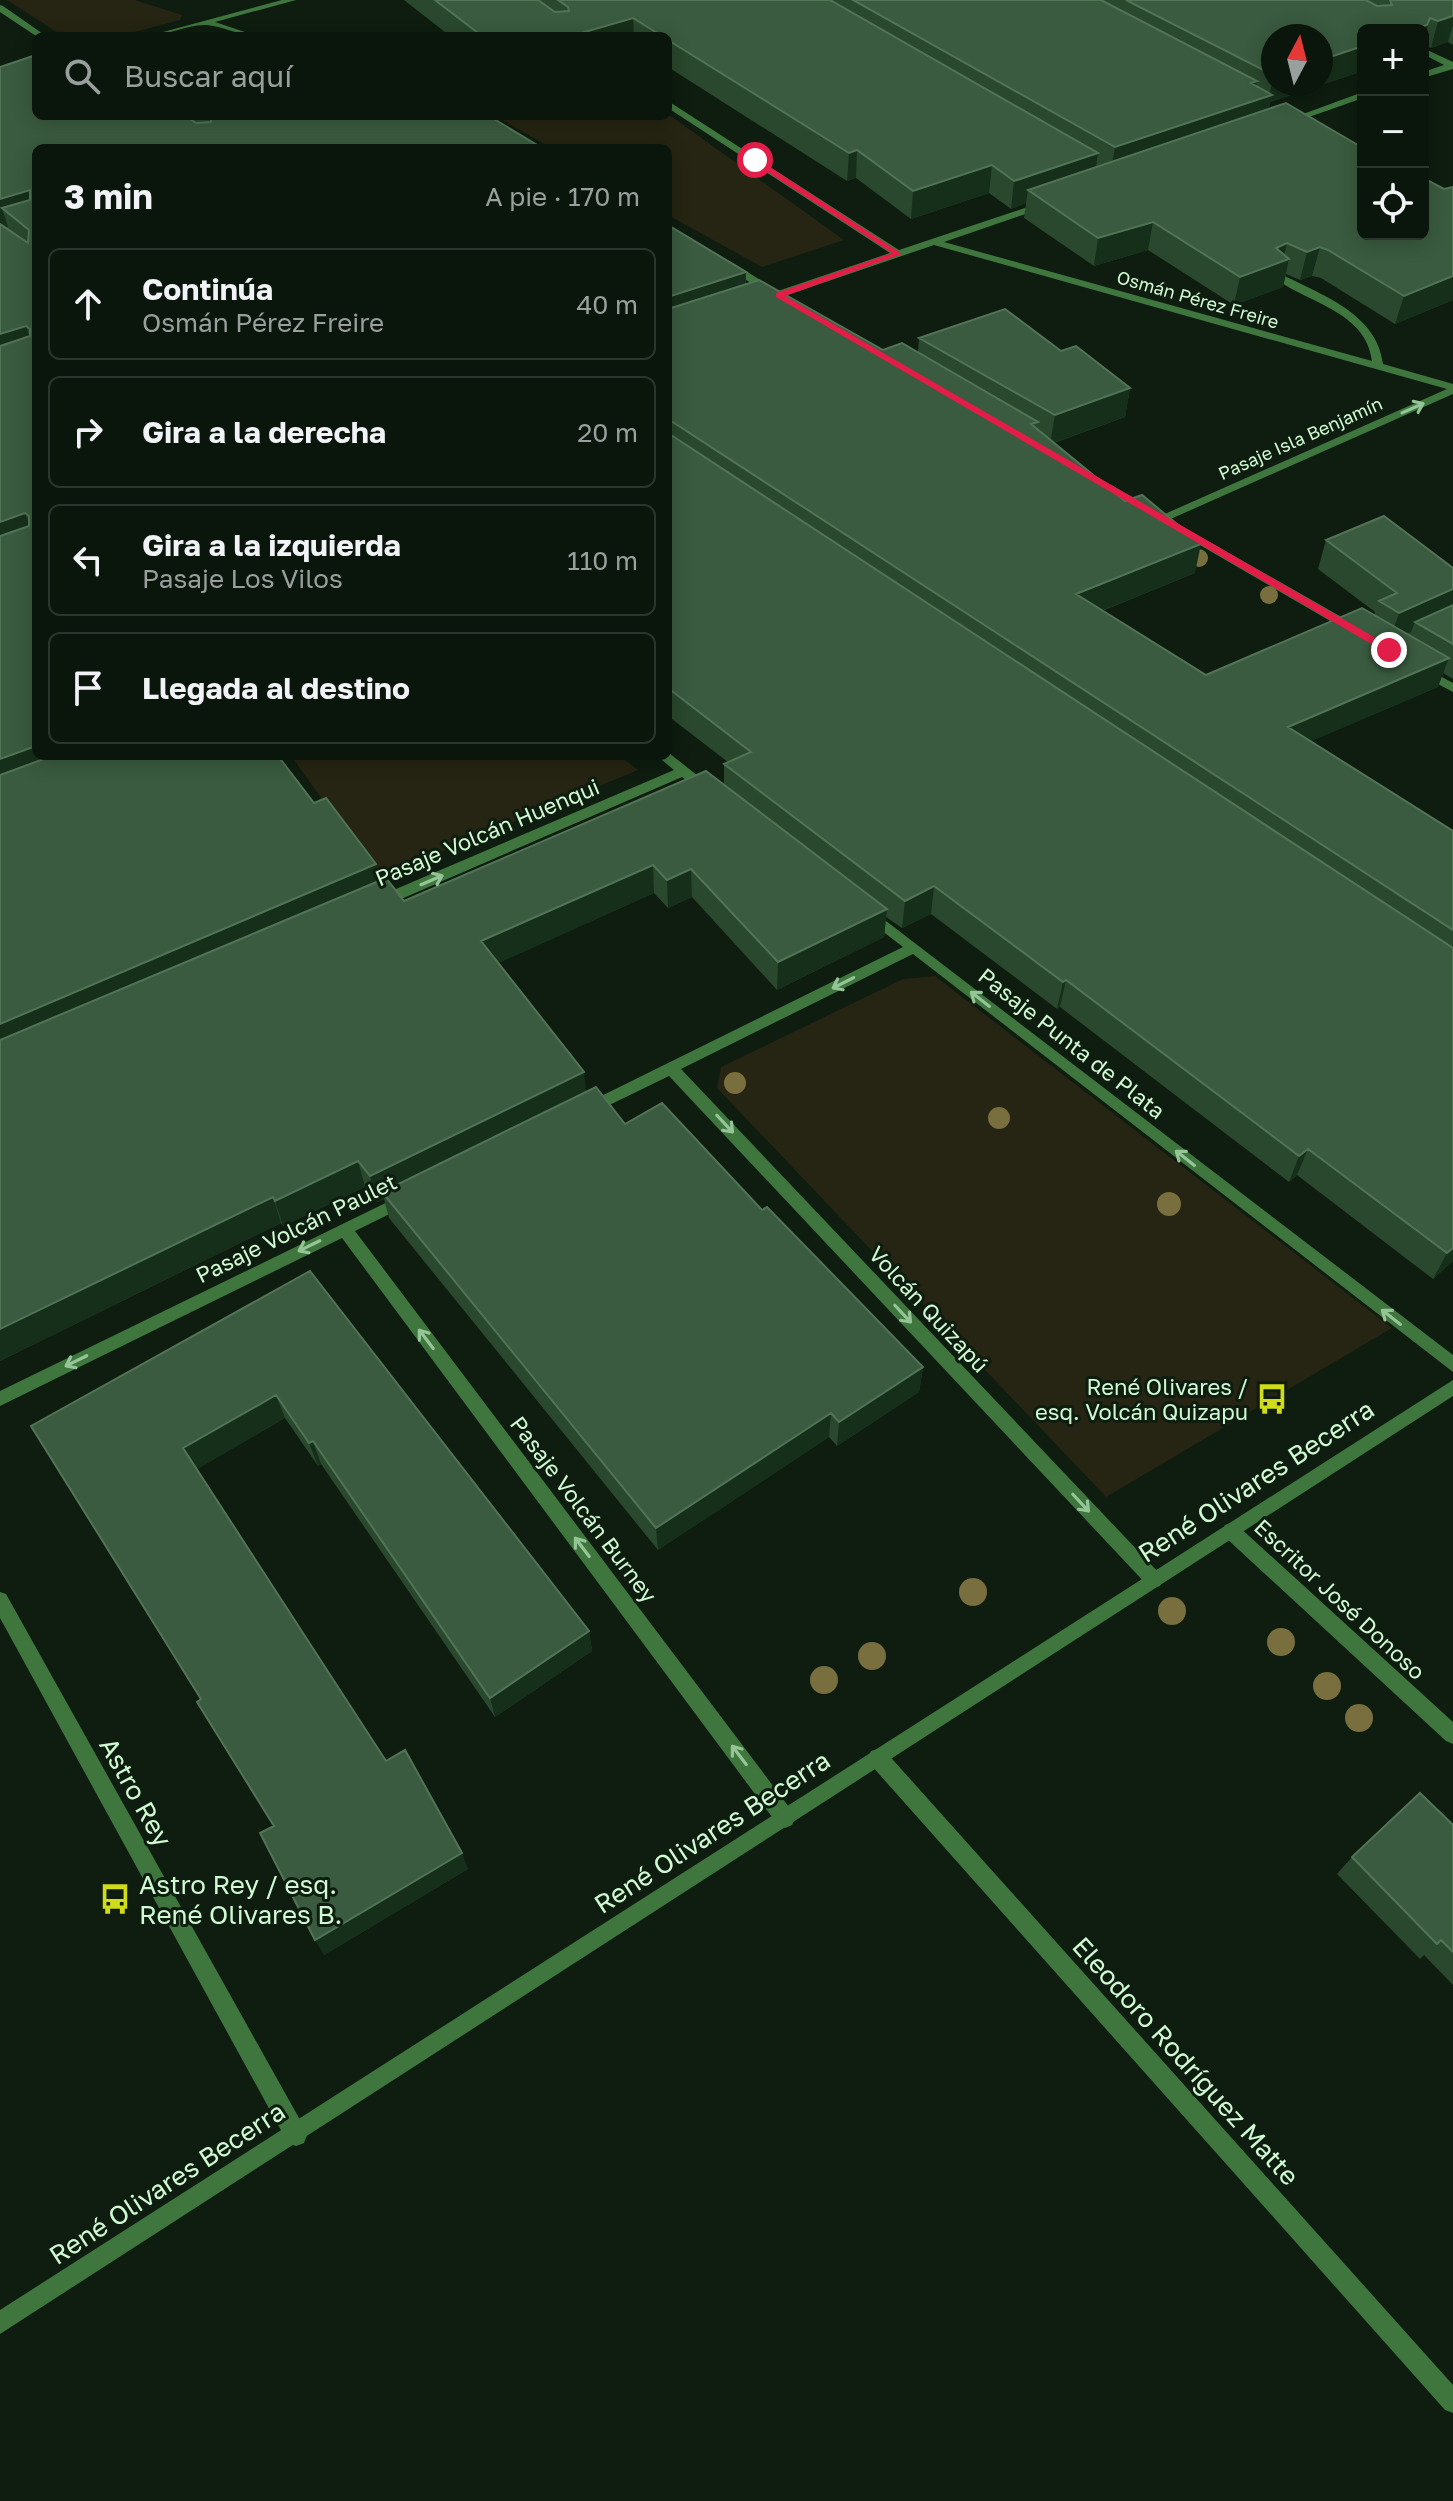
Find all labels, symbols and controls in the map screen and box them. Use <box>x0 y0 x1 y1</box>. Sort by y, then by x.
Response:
north arrow <box>1261 24 1333 96</box>
map controls <box>1357 24 1429 240</box>
button: + <box>1357 24 1429 96</box>
search box <box>32 32 672 120</box>
icon: search <box>60 54 104 98</box>
text: Buscar aquí <box>124 58 292 94</box>
button: − <box>1357 96 1429 168</box>
route start <box>737 142 773 178</box>
button: locate <box>1357 168 1429 240</box>
text: 3 min <box>64 176 153 216</box>
text: A pie · 170 m <box>485 181 640 212</box>
street label: Osmán Pérez Freire <box>1114 265 1282 333</box>
text: Continúa <box>142 271 273 307</box>
icon: ahead <box>66 282 110 326</box>
text: 40 m <box>577 289 638 320</box>
text: Osmán Pérez Freire <box>142 307 384 338</box>
street label: Pasaje Isla Benjamín <box>1215 392 1385 484</box>
one-way arrow <box>1400 399 1425 414</box>
icon: right <box>66 410 110 454</box>
text: Gira a la derecha <box>142 414 386 450</box>
text: 20 m <box>577 417 638 448</box>
text: Gira a la izquierda <box>142 527 401 563</box>
icon: left <box>66 538 110 582</box>
text: 110 m <box>567 545 638 576</box>
text: Pasaje Los Vilos <box>142 563 343 594</box>
route end <box>1371 632 1407 668</box>
icon: arrive <box>66 666 110 710</box>
text: Llegada al destino <box>142 670 410 706</box>
street label: Pasaje Volcán Huenqui <box>371 773 603 891</box>
one-way arrow <box>419 872 443 887</box>
street label: Pasaje Punta de Plata <box>973 962 1171 1124</box>
one-way arrow <box>832 975 856 991</box>
one-way arrow <box>970 991 991 1008</box>
one-way arrow <box>715 1114 733 1134</box>
one-way arrow <box>1175 1150 1196 1167</box>
street label: Pasaje Volcán Paulet <box>191 1168 401 1288</box>
one-way arrow <box>298 1240 321 1255</box>
street label: Volcán Quizapú <box>864 1240 994 1378</box>
one-way arrow <box>893 1303 912 1323</box>
one-way arrow <box>1381 1308 1402 1325</box>
one-way arrow <box>418 1329 435 1351</box>
one-way arrow <box>64 1354 88 1370</box>
place label: René Olivares / esq. Volcán Quizapu <box>1035 1373 1248 1425</box>
bus stop icon: René Olivares / esq. Volcán Quizapu <box>1255 1382 1289 1416</box>
street label: René Olivares Becerra <box>1132 1393 1380 1569</box>
street label: Pasaje Volcán Burney <box>505 1410 663 1608</box>
one-way arrow <box>1072 1493 1091 1513</box>
street label: Escritor José Donoso <box>1249 1513 1431 1685</box>
one-way arrow <box>574 1537 591 1558</box>
street label: Astro Rey <box>93 1732 179 1852</box>
street label: René Olivares Becerra <box>588 1744 836 1920</box>
one-way arrow <box>730 1745 747 1766</box>
place label: Astro Rey / esq. René Olivares B. <box>139 1869 342 1930</box>
bus stop icon: Astro Rey / esq. René Olivares B. <box>98 1882 132 1916</box>
street label: Eleodoro Rodríguez Matte <box>1066 1931 1306 2191</box>
street label: René Olivares Becerra <box>43 2095 291 2271</box>

